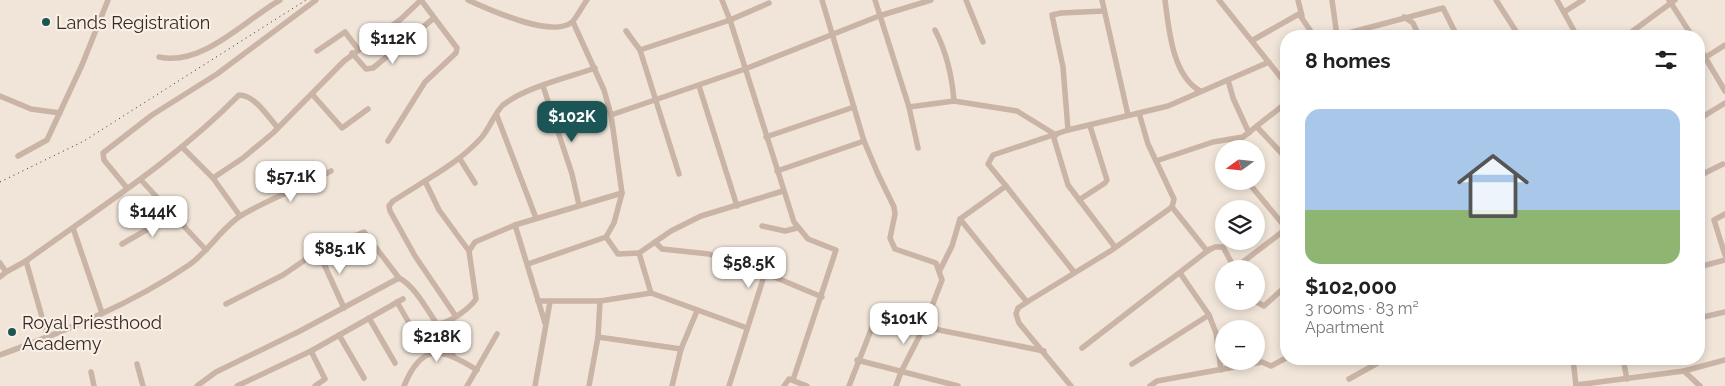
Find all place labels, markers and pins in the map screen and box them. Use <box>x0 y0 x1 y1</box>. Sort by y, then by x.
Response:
place label: Lands Registration <box>56 12 210 33</box>
marker: Lands Registration <box>40 16 52 28</box>
pin: $112K <box>358 22 428 65</box>
pin: $102K <box>537 100 607 143</box>
pin: $57.1K <box>250 160 332 203</box>
pin: $144K <box>118 196 188 238</box>
pin: $85.1K <box>299 232 381 275</box>
pin: $58.5K <box>708 246 790 289</box>
pin: $101K <box>869 302 939 345</box>
place label: Royal Priesthood Academy <box>22 312 162 354</box>
pin: $218K <box>402 320 472 363</box>
marker: Royal Priesthood Academy <box>6 326 18 338</box>

